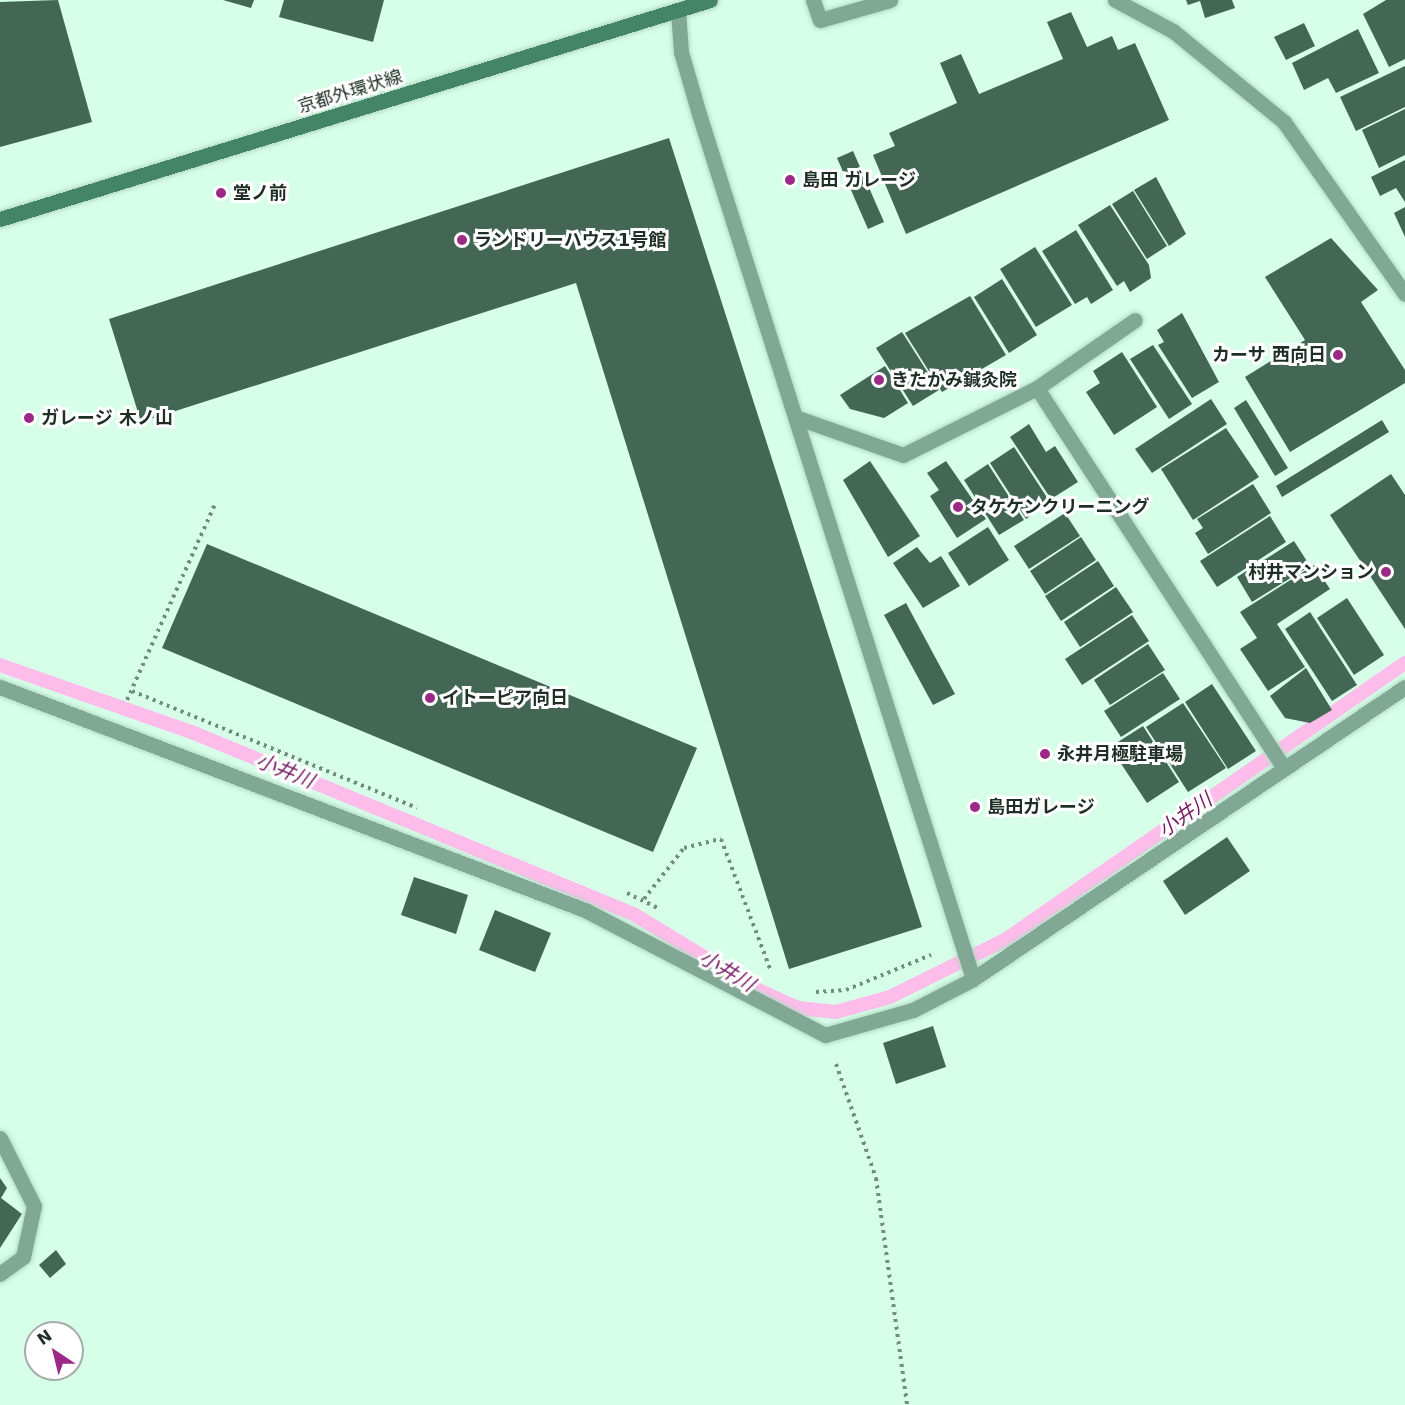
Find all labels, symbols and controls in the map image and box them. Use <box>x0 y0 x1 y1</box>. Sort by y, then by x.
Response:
street label: 京都外環状線 <box>295 66 405 118</box>
place label: 島田 ガレージ <box>802 169 916 191</box>
marker: 島田 ガレージ <box>783 173 797 187</box>
place label: 堂ノ前 <box>233 182 287 204</box>
marker: 堂ノ前 <box>214 186 228 200</box>
place label: ランドリーハウス1号館 <box>474 229 667 251</box>
marker: ランドリーハウス1号館 <box>455 233 469 247</box>
place label: カーサ 西向日 <box>1212 344 1326 366</box>
marker: カーサ 西向日 <box>1331 348 1345 362</box>
place label: きたかみ鍼灸院 <box>891 369 1017 391</box>
marker: きたかみ鍼灸院 <box>872 373 886 387</box>
place label: ガレージ 木ノ山 <box>41 407 173 429</box>
marker: ガレージ 木ノ山 <box>22 411 36 425</box>
place label: タケケンクリーニング <box>970 496 1150 518</box>
marker: タケケンクリーニング <box>951 500 965 514</box>
place label: 村井マンション <box>1248 561 1374 583</box>
marker: 村井マンション <box>1379 565 1393 579</box>
place label: イトーピア向日 <box>442 687 568 709</box>
marker: イトーピア向日 <box>423 691 437 705</box>
place label: 永井月極駐車場 <box>1057 743 1183 765</box>
marker: 永井月極駐車場 <box>1038 747 1052 761</box>
water label: 小井川 <box>253 749 317 793</box>
water label: 小井川 <box>1154 788 1216 842</box>
place label: 島田ガレージ <box>987 796 1095 818</box>
marker: 島田ガレージ <box>968 800 982 814</box>
water label: 小井川 <box>695 945 759 997</box>
north arrow <box>24 1321 84 1381</box>
text: N <box>34 1326 55 1349</box>

